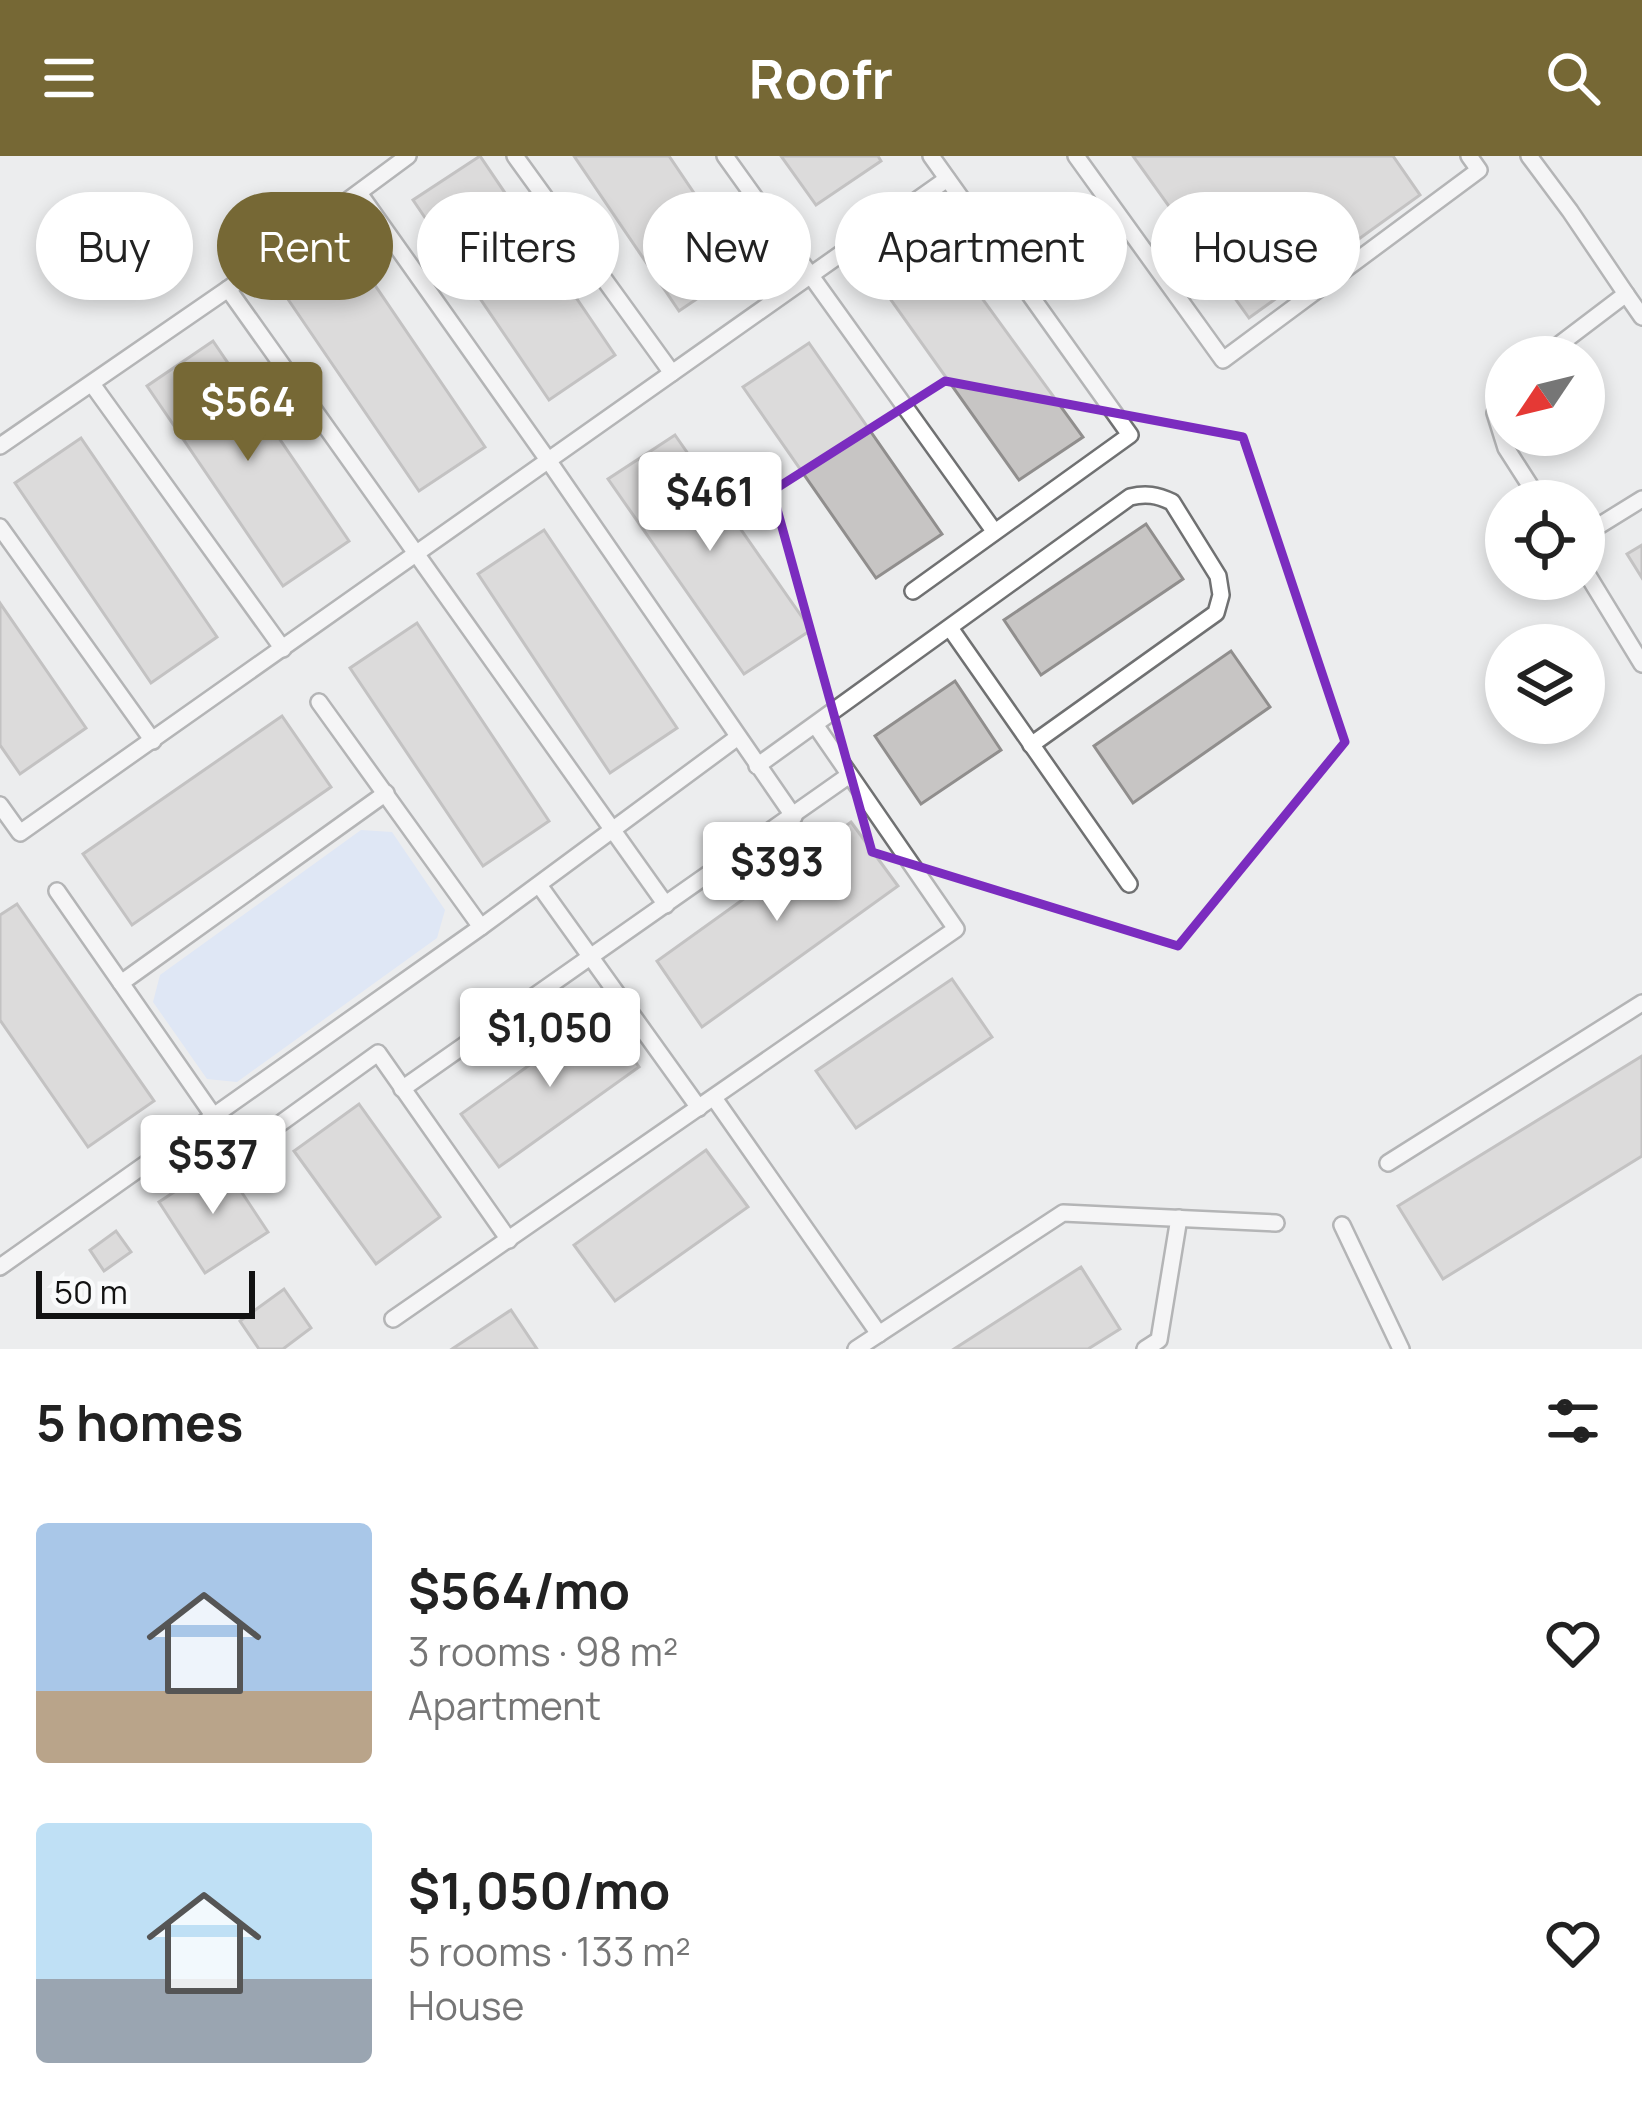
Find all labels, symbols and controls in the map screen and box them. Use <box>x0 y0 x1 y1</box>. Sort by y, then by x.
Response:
text: Roofr <box>749 41 893 115</box>
icon: menu <box>36 45 102 111</box>
icon: search <box>1540 45 1606 111</box>
chip: Buy <box>36 192 193 300</box>
chip: Rent <box>217 192 393 300</box>
chip: Filters <box>417 192 619 300</box>
chip: New <box>643 192 811 300</box>
chip: Apartment <box>835 192 1127 300</box>
chip: House <box>1151 192 1360 300</box>
north arrow <box>1485 336 1605 456</box>
map controls <box>1485 336 1605 744</box>
pin: $564 <box>177 362 319 464</box>
text: $564 <box>200 374 296 428</box>
pin: $461 <box>639 452 781 554</box>
text: $461 <box>666 464 754 518</box>
button: locate <box>1485 480 1605 600</box>
button: layers <box>1485 624 1605 744</box>
pin: $393 <box>706 822 848 924</box>
text: $393 <box>730 834 824 888</box>
pin: $1,050 <box>452 988 648 1090</box>
text: $1,050 <box>487 1000 613 1054</box>
pin: $537 <box>142 1115 284 1217</box>
text: $537 <box>168 1127 258 1181</box>
scale bar <box>36 1265 255 1318</box>
text: 50 m <box>54 1269 128 1314</box>
text: 5 homes <box>36 1387 243 1456</box>
icon: filters <box>1540 1388 1606 1454</box>
text: $564/mo <box>408 1555 630 1624</box>
icon: home <box>132 1571 276 1715</box>
icon: heart <box>1540 1610 1606 1676</box>
text: 3 rooms · 98 m² <box>408 1624 678 1678</box>
text: Apartment <box>408 1678 601 1732</box>
text: $1,050/mo <box>408 1855 670 1924</box>
icon: home <box>132 1871 276 2015</box>
icon: heart <box>1540 1910 1606 1976</box>
text: 5 rooms · 133 m² <box>408 1924 691 1978</box>
text: House <box>408 1978 524 2032</box>

